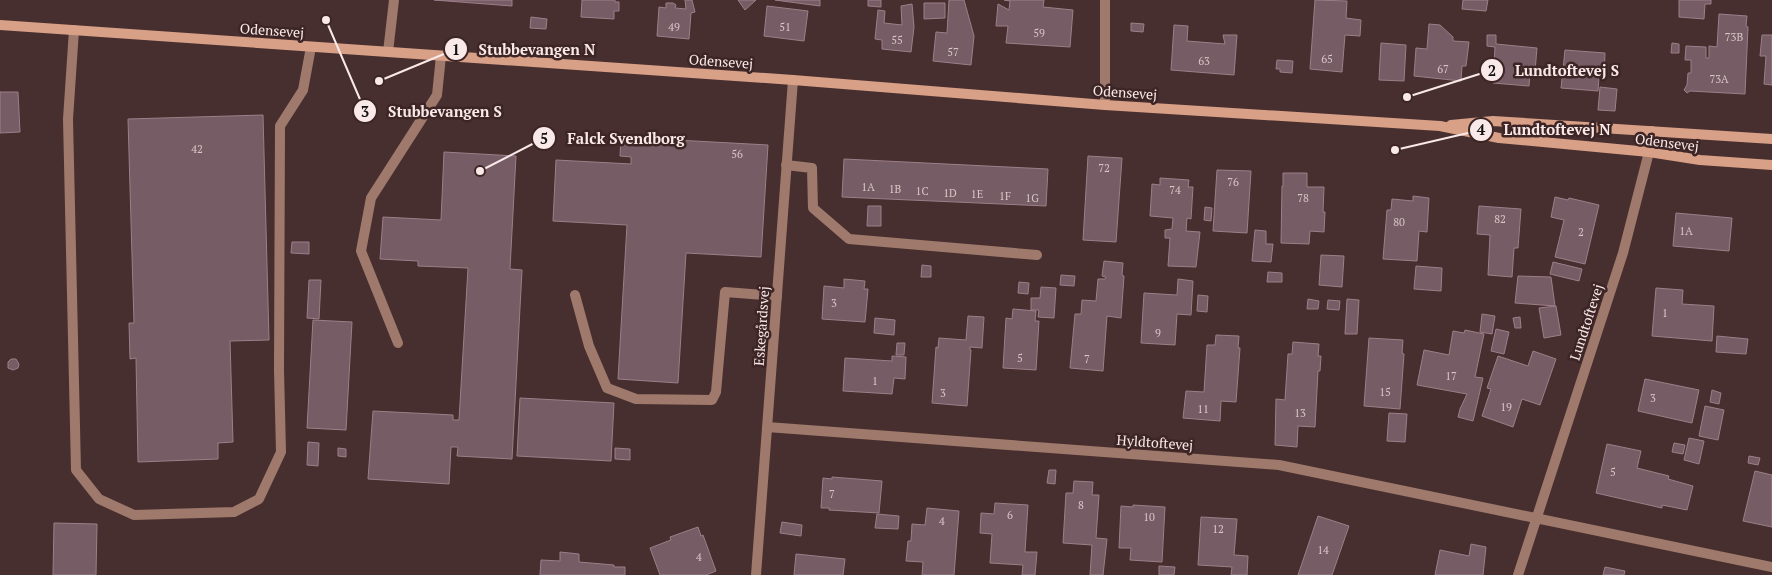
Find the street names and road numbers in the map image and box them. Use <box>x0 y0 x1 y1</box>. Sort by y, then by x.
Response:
street label: Odensevej <box>239 18 305 42</box>
street label: Odensevej <box>688 49 754 73</box>
street label: Odensevej <box>1092 80 1158 104</box>
street label: Odensevej <box>1634 129 1700 155</box>
street label: Lundtoftevej <box>1565 281 1607 363</box>
street label: Eskegårdsvej <box>749 285 773 367</box>
street label: Hyldtoftevej <box>1116 430 1194 454</box>

